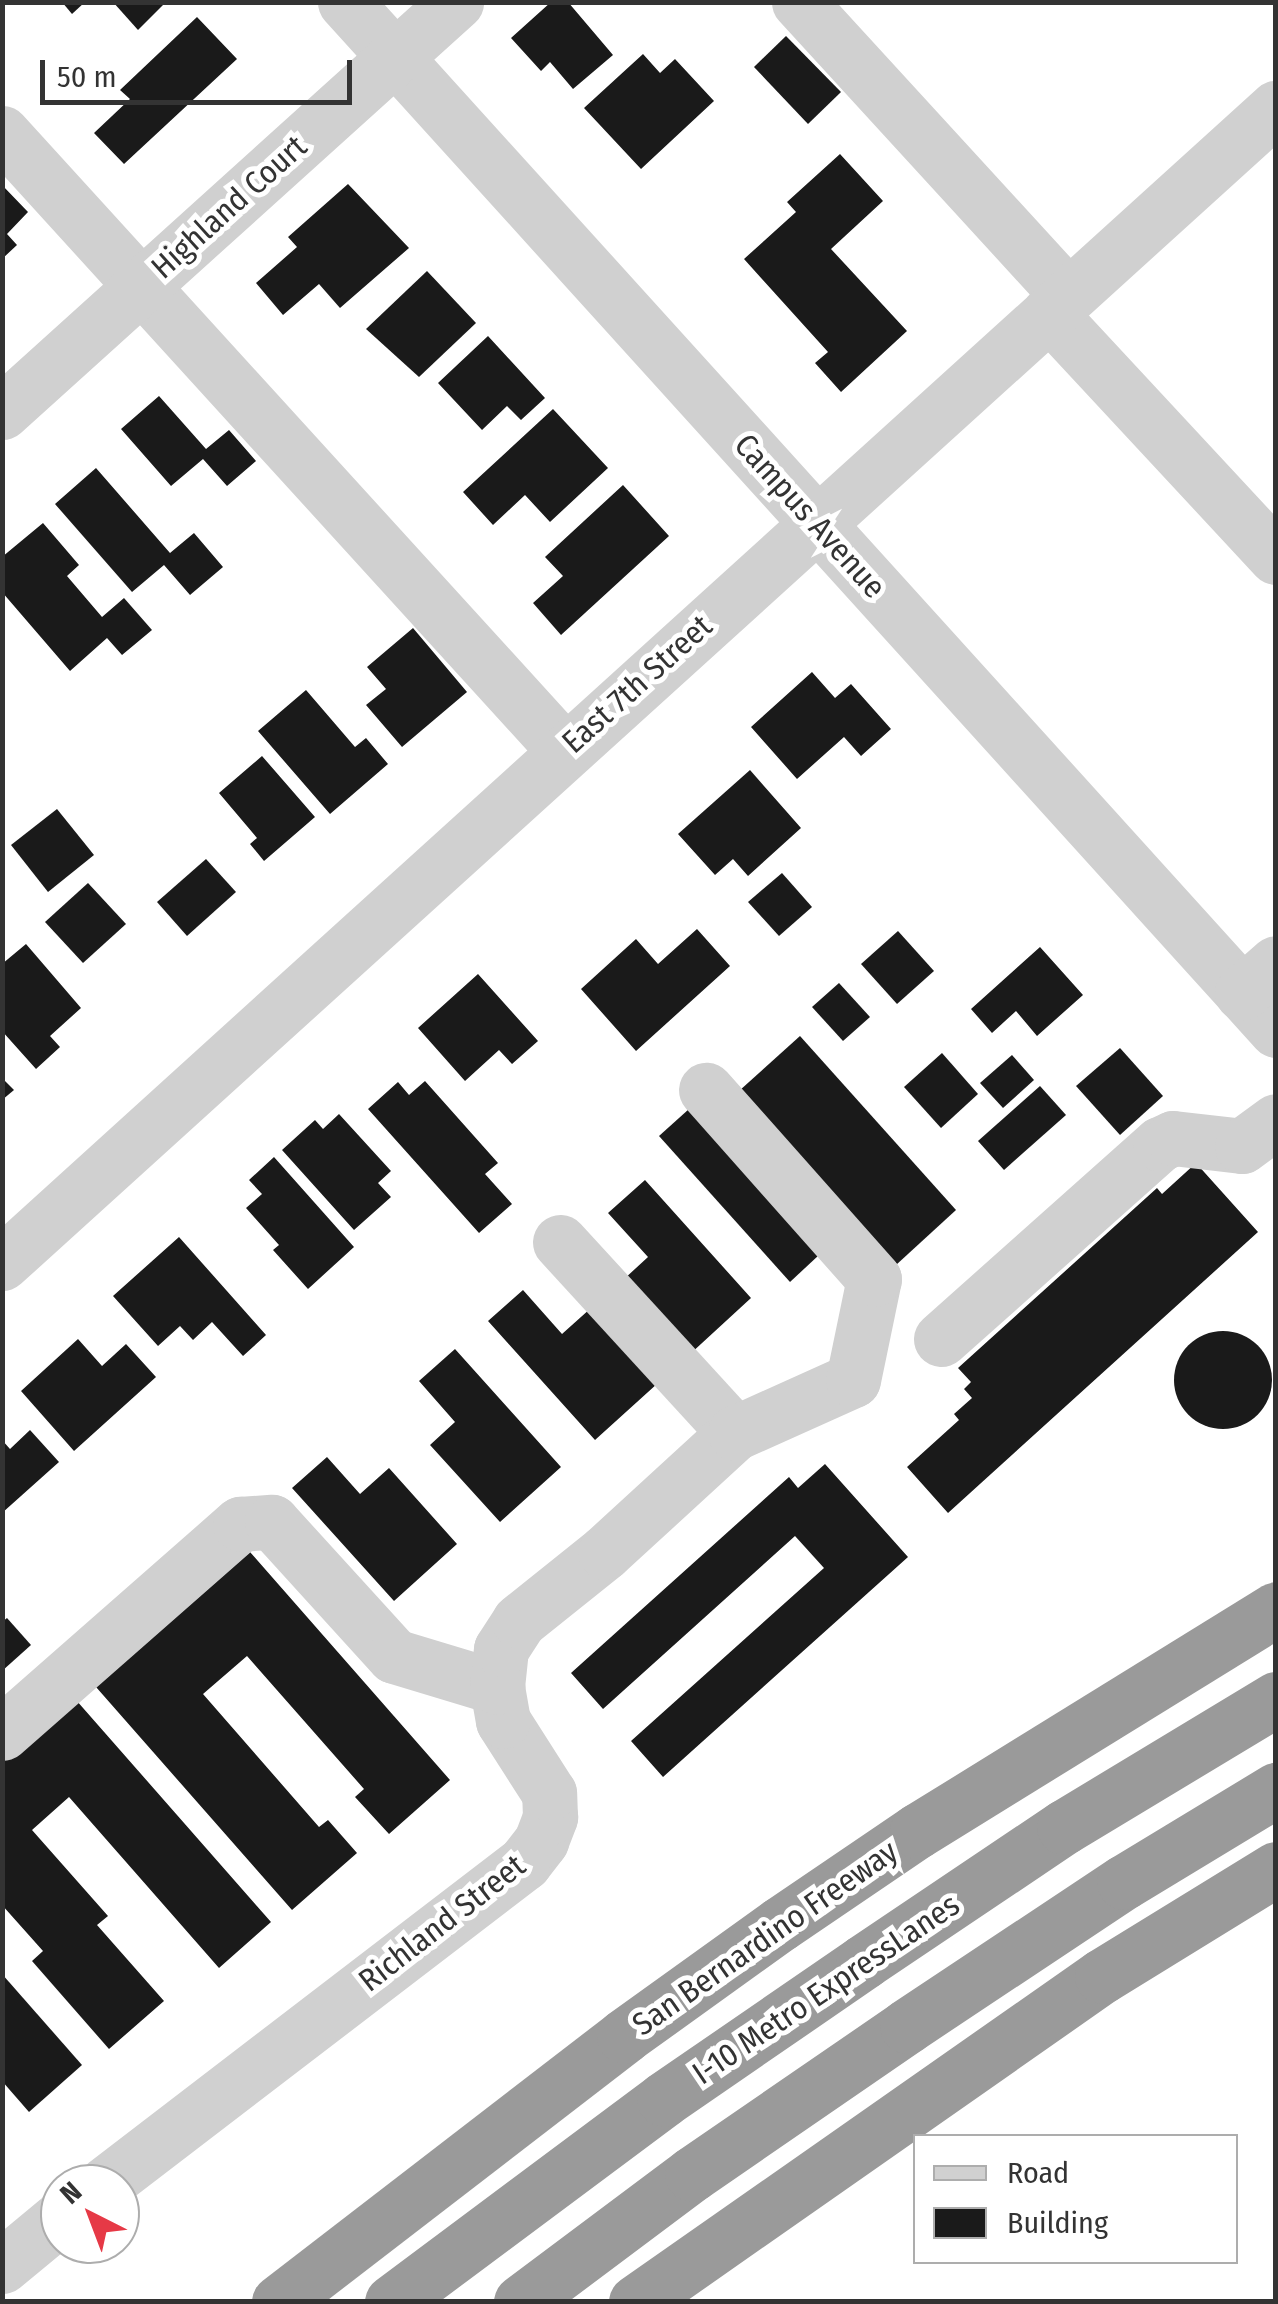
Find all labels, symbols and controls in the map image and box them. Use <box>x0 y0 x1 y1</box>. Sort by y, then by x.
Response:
scale bar <box>45 40 358 102</box>
text: 50 m <box>57 59 117 95</box>
street label: Highland Court <box>143 127 315 287</box>
street label: Campus Avenue <box>726 426 894 606</box>
street label: East 7th Street <box>554 607 720 761</box>
street label: San Bernardino Freeway <box>625 1832 905 2044</box>
street label: Richland Street <box>351 1846 533 2000</box>
street label: I-10 Metro ExpressLanes <box>685 1885 967 2093</box>
legend <box>913 2134 1238 2264</box>
text: Road <box>1007 2155 1069 2191</box>
north arrow <box>40 2164 140 2264</box>
text: N <box>54 2175 88 2211</box>
text: Building <box>1007 2205 1108 2241</box>

